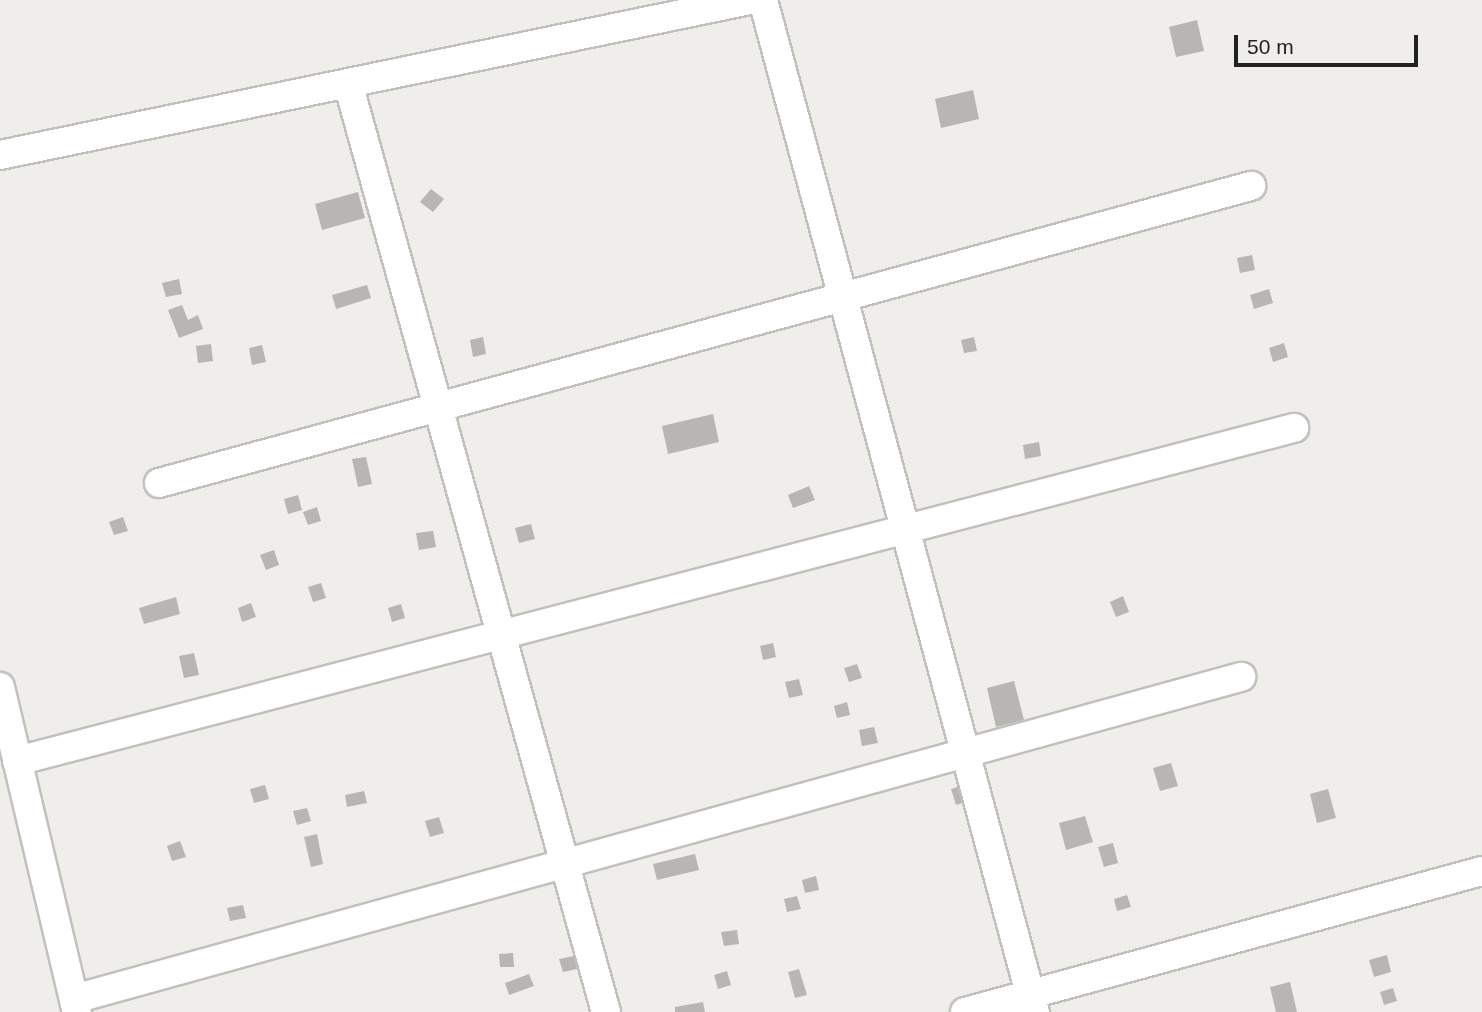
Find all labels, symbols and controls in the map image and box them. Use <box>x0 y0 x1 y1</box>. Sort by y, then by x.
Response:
scale bar <box>1237 21 1421 65</box>
text: 50 m <box>1247 35 1294 58</box>

